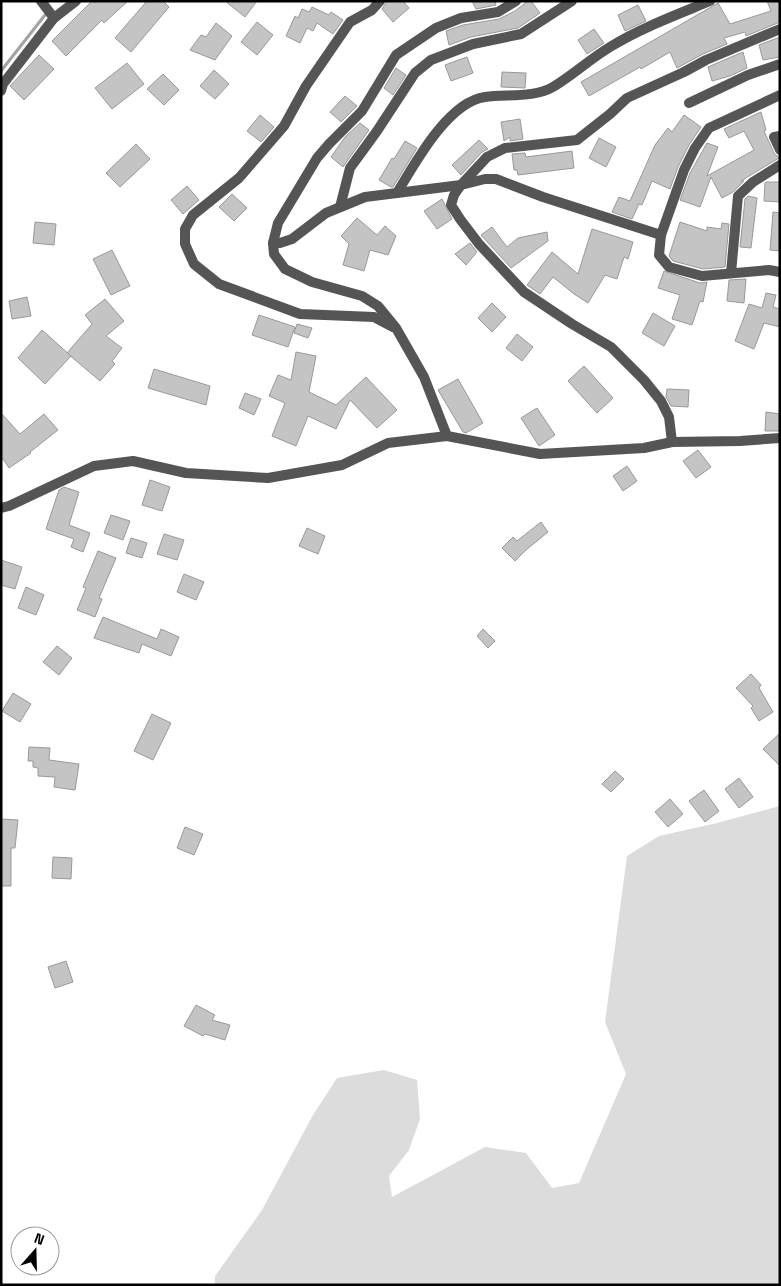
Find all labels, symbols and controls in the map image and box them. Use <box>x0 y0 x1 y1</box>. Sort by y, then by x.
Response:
north arrow <box>10 1226 60 1276</box>
text: N <box>32 1229 47 1249</box>

